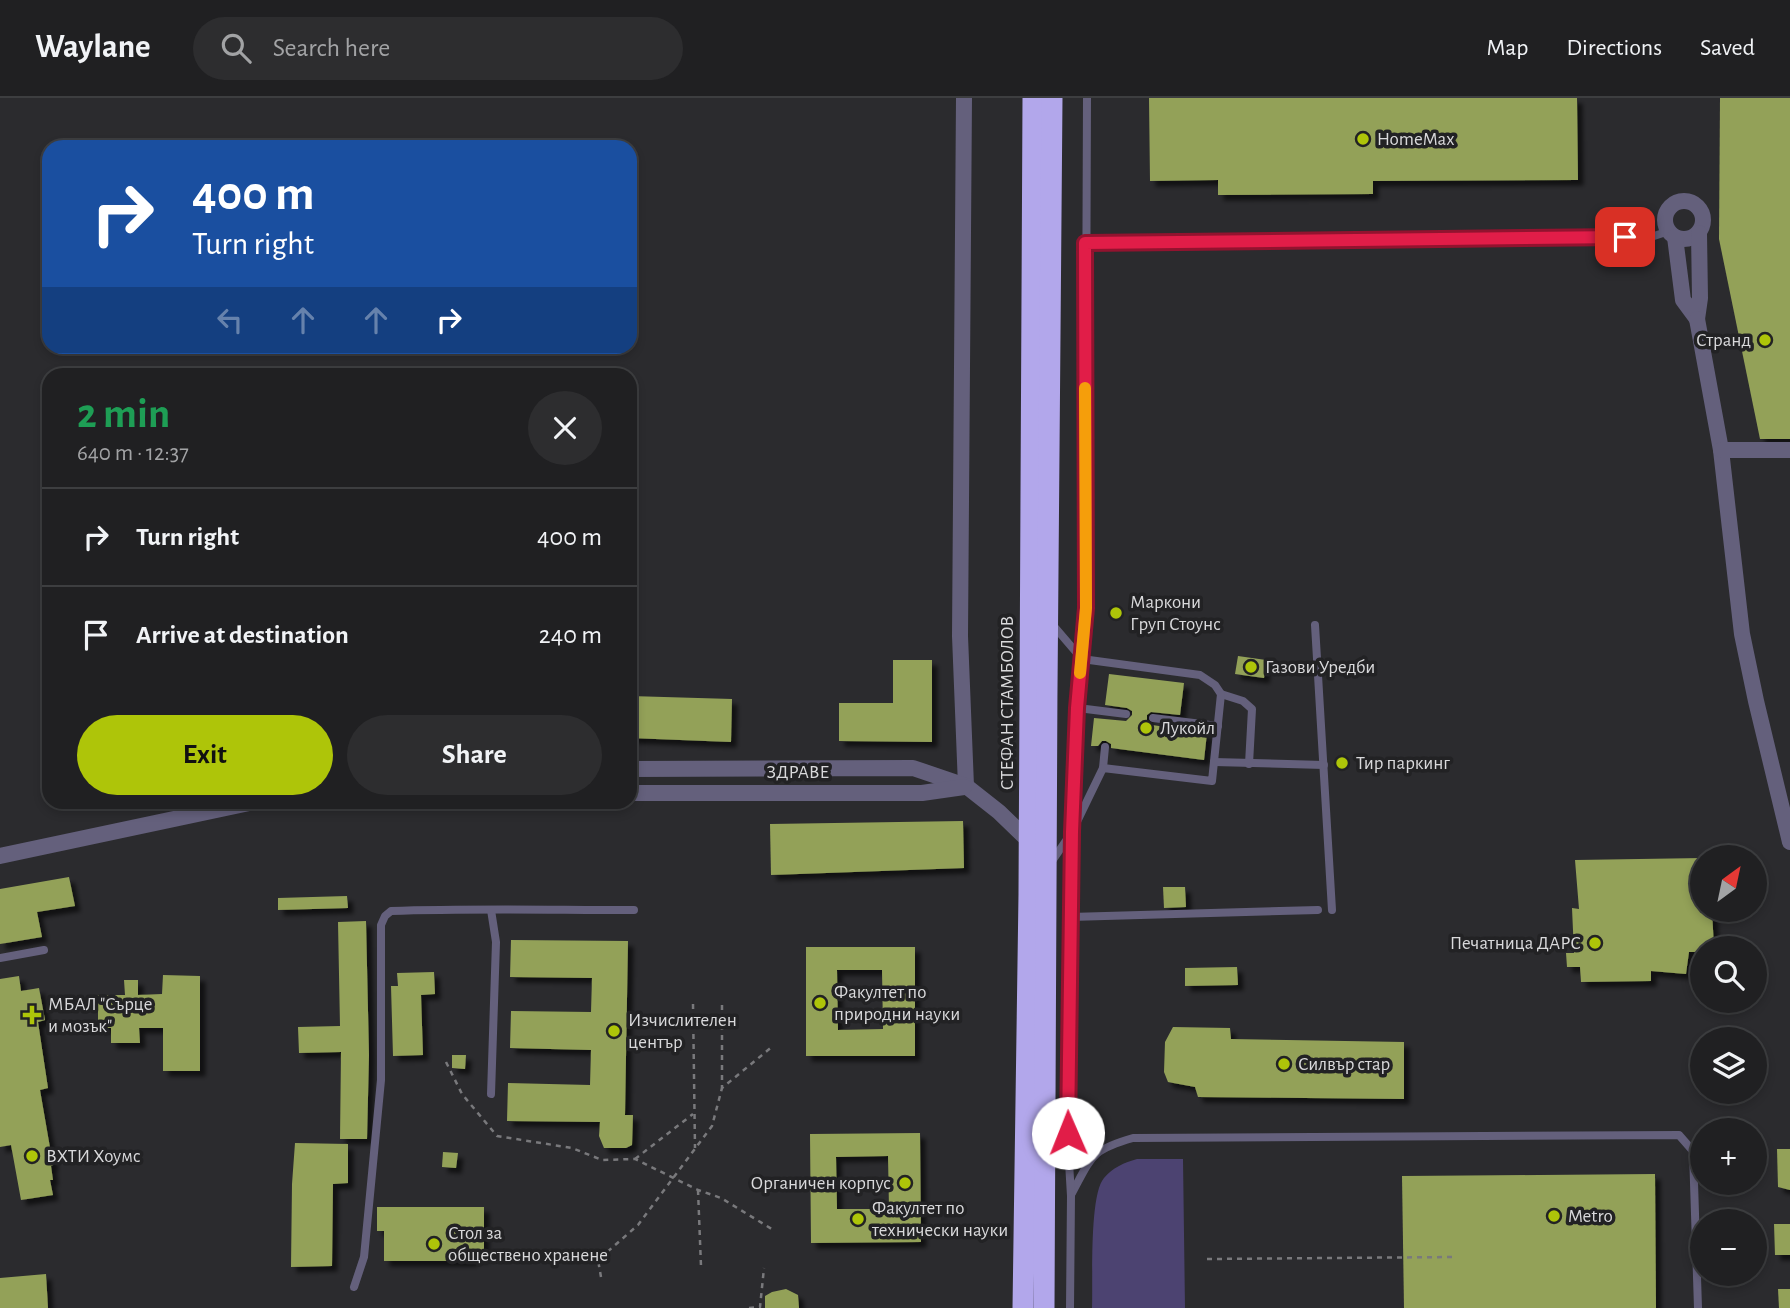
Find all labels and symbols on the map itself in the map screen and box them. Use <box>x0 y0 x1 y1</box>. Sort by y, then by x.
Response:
place label: HomeMax <box>1377 130 1455 149</box>
marker: HomeMax <box>1355 131 1371 147</box>
pin <box>1595 207 1655 267</box>
place label: Странд <box>1696 331 1751 350</box>
marker: Странд <box>1757 332 1773 348</box>
place label: Маркони Груп Стоунс <box>1130 593 1221 634</box>
marker: Маркони Груп Стоунс <box>1108 605 1124 621</box>
street label: СТЕФАН СТАМБОЛОВ <box>998 616 1017 790</box>
place label: Газови Уредби <box>1265 658 1375 677</box>
marker: Газови Уредби <box>1243 659 1259 675</box>
place label: Лукойл <box>1160 719 1215 738</box>
marker: Лукойл <box>1138 720 1154 736</box>
place label: Тир паркинг <box>1356 754 1450 773</box>
marker: Тир паркинг <box>1334 755 1350 771</box>
street label: ЗДРАВЕ <box>766 763 830 782</box>
north arrow <box>1690 845 1768 922</box>
place label: Печатница ДАРС <box>1450 934 1581 953</box>
marker: Печатница ДАРС <box>1587 935 1603 951</box>
place label: Факултет по природни науки <box>834 983 960 1024</box>
place label: МБАЛ "Сърце и мозък" <box>48 995 153 1036</box>
marker: Факултет по природни науки <box>812 995 828 1011</box>
marker: МБАЛ "Сърце и мозък" <box>22 1005 42 1025</box>
place label: Изчислителен център <box>628 1011 737 1052</box>
marker: Изчислителен център <box>606 1023 622 1039</box>
place label: Силвър стар <box>1298 1055 1390 1074</box>
marker: Силвър стар <box>1276 1056 1292 1072</box>
position arrow <box>1031 1096 1105 1170</box>
place label: ВХТИ Хоумс <box>46 1147 141 1166</box>
marker: ВХТИ Хоумс <box>24 1148 40 1164</box>
place label: Органичен корпус <box>751 1174 891 1193</box>
marker: Органичен корпус <box>897 1175 913 1191</box>
place label: Факултет по технически науки <box>871 1199 1008 1240</box>
place label: Metro <box>1568 1207 1613 1226</box>
marker: Metro <box>1546 1208 1562 1224</box>
marker: Факултет по технически науки <box>850 1211 866 1227</box>
place label: Стол за обществено хранене <box>448 1224 608 1265</box>
marker: Стол за обществено хранене <box>426 1236 442 1252</box>

